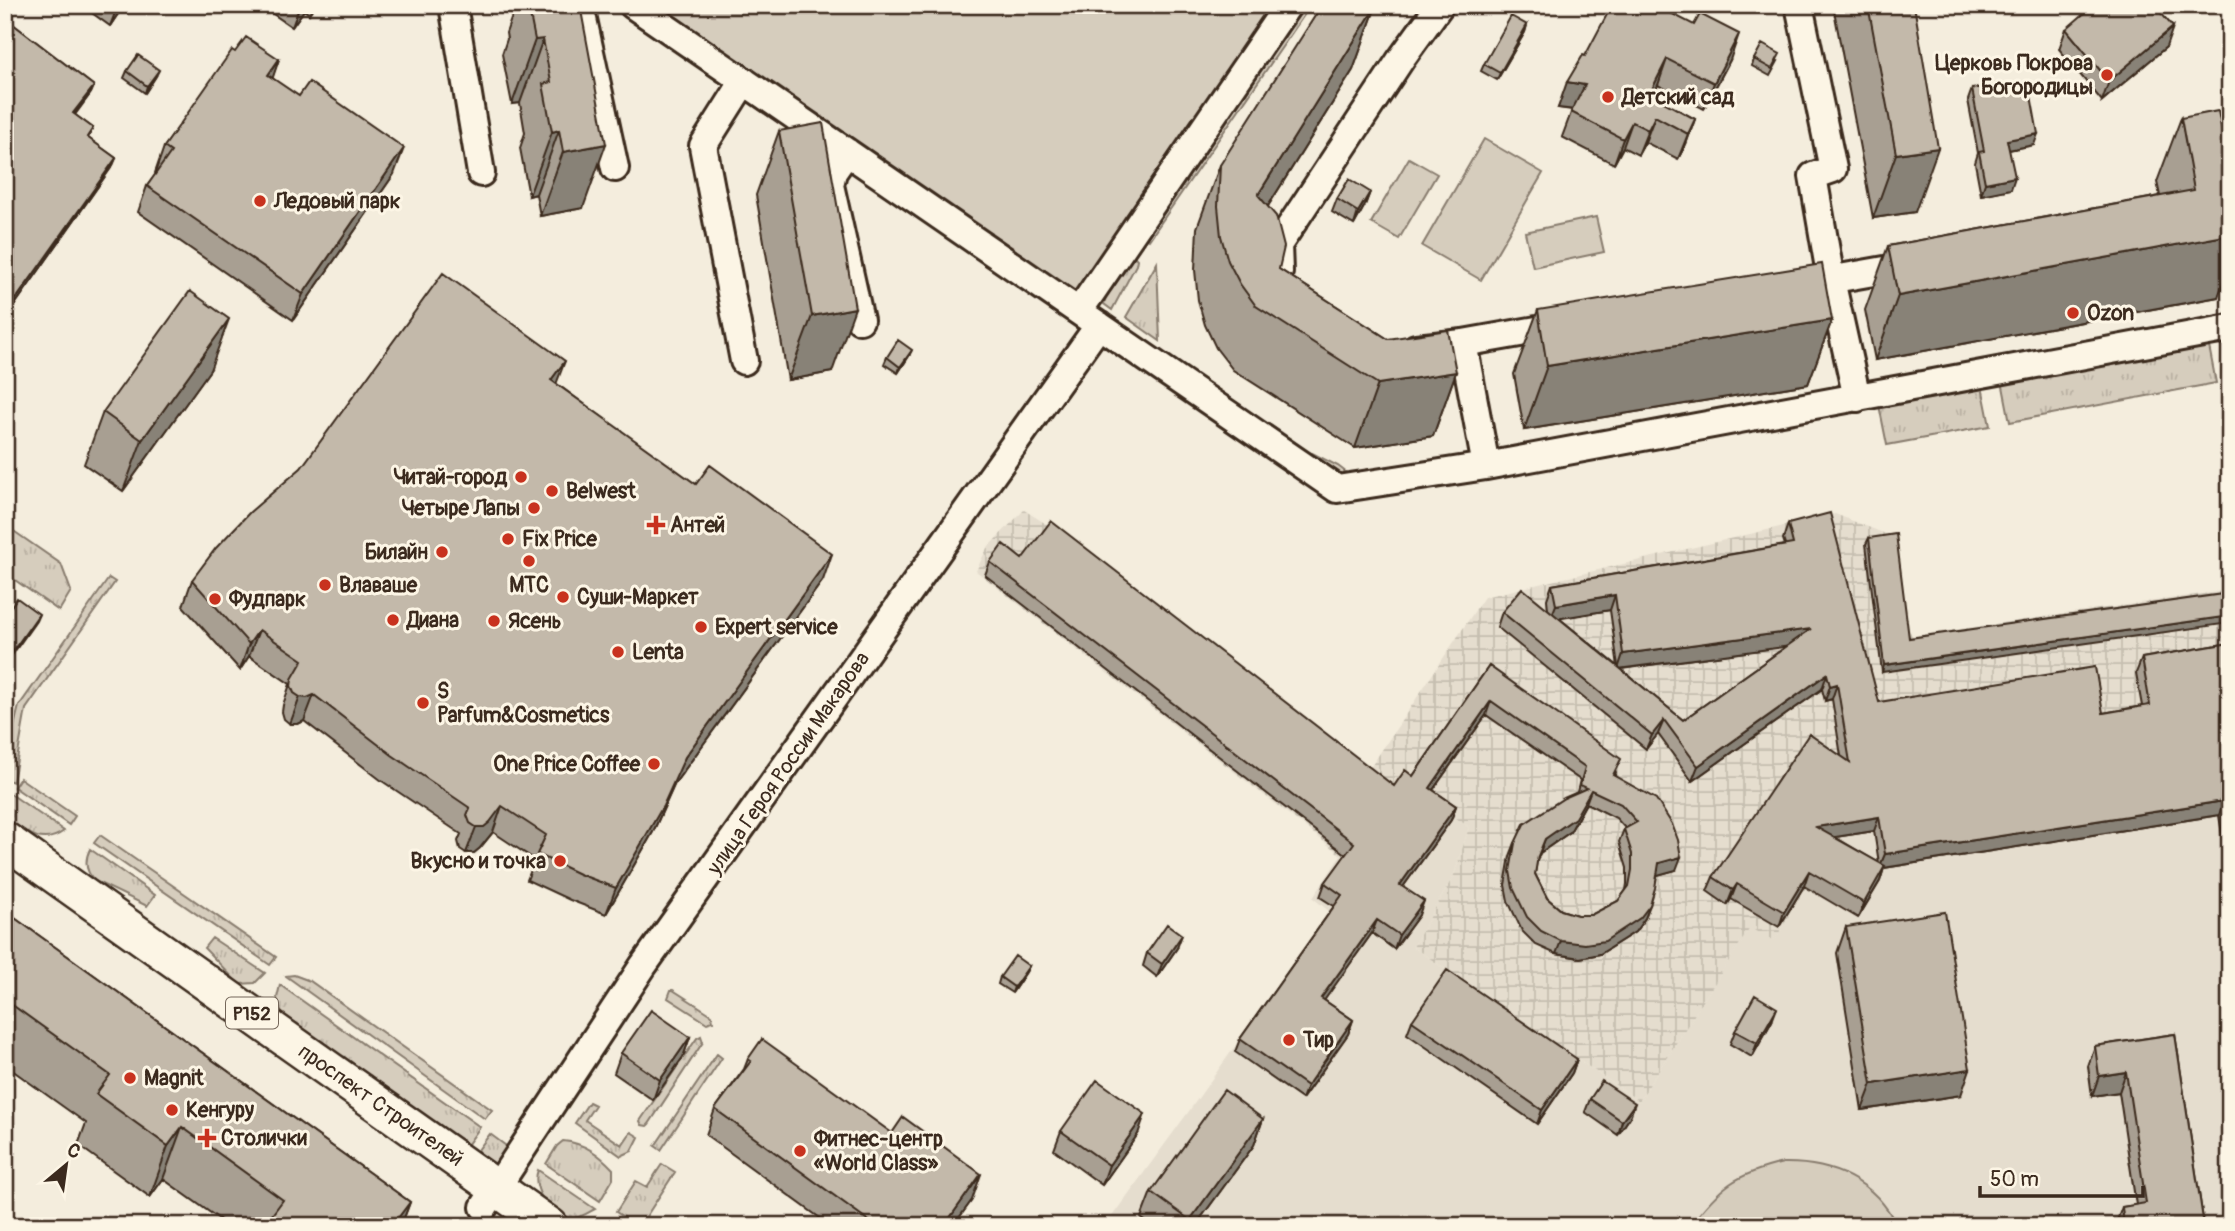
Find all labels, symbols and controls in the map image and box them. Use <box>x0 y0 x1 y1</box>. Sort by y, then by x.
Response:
place label: Церковь Покрова Богородицы <box>1935 50 2093 101</box>
marker: Церковь Покрова Богородицы <box>2099 67 2115 83</box>
place label: Детский сад <box>1620 84 1734 111</box>
marker: Детский сад <box>1600 89 1616 105</box>
place label: Ледовый парк <box>273 188 401 215</box>
marker: Ледовый парк <box>252 193 268 209</box>
place label: Ozon <box>2087 300 2134 327</box>
marker: Ozon <box>2065 305 2081 321</box>
place label: Читай-город <box>394 464 507 491</box>
marker: Читай-город <box>513 469 529 485</box>
place label: Belwest <box>566 478 636 505</box>
marker: Belwest <box>544 483 560 499</box>
place label: Четыре Лапы <box>402 495 520 522</box>
marker: Четыре Лапы <box>526 500 542 516</box>
place label: Антей <box>670 512 725 539</box>
marker: Антей <box>648 517 664 533</box>
place label: Fix Price <box>522 526 598 553</box>
marker: Fix Price <box>500 531 516 547</box>
place label: Билайн <box>365 539 428 566</box>
marker: Билайн <box>434 544 450 560</box>
marker: МТС <box>521 553 537 569</box>
place label: Влаваше <box>339 572 418 599</box>
place label: МТС <box>509 572 549 599</box>
marker: Влаваше <box>317 577 333 593</box>
place label: Суши-Маркет <box>577 584 699 611</box>
place label: Фудпарк <box>228 586 306 613</box>
marker: Суши-Маркет <box>555 589 571 605</box>
marker: Фудпарк <box>207 591 223 607</box>
place label: Диана <box>405 607 459 634</box>
place label: Ясень <box>508 608 561 635</box>
marker: Диана <box>385 612 401 628</box>
marker: Ясень <box>486 613 502 629</box>
place label: Expert service <box>715 614 838 641</box>
marker: Expert service <box>693 619 709 635</box>
place label: Lenta <box>632 639 684 666</box>
marker: Lenta <box>610 644 626 660</box>
street label: улица Героя России Макарова <box>701 647 876 881</box>
place label: S Parfum&Cosmetics <box>437 678 610 729</box>
marker: S Parfum&Cosmetics <box>415 695 431 711</box>
place label: One Price Coffee <box>493 751 641 778</box>
marker: One Price Coffee <box>646 756 662 772</box>
place label: Вкусно и точка <box>410 848 546 875</box>
marker: Вкусно и точка <box>552 853 568 869</box>
road number: Р152 <box>226 998 278 1028</box>
place label: Тир <box>1302 1027 1334 1054</box>
marker: Тир <box>1281 1032 1297 1048</box>
street label: проспект Строителей <box>293 1038 469 1173</box>
place label: Magnit <box>144 1065 204 1092</box>
marker: Magnit <box>122 1070 138 1086</box>
place label: Кенгуру <box>186 1097 254 1124</box>
marker: Кенгуру <box>164 1102 180 1118</box>
place label: Столички <box>221 1125 308 1152</box>
place label: Фитнес-центр «World Class» <box>813 1126 943 1177</box>
north arrow <box>32 1130 102 1200</box>
marker: Столички <box>199 1130 215 1146</box>
text: С <box>63 1138 85 1164</box>
marker: Фитнес-центр «World Class» <box>792 1143 808 1159</box>
scale bar <box>1980 1154 2142 1198</box>
text: 50 m <box>1990 1166 2039 1193</box>

